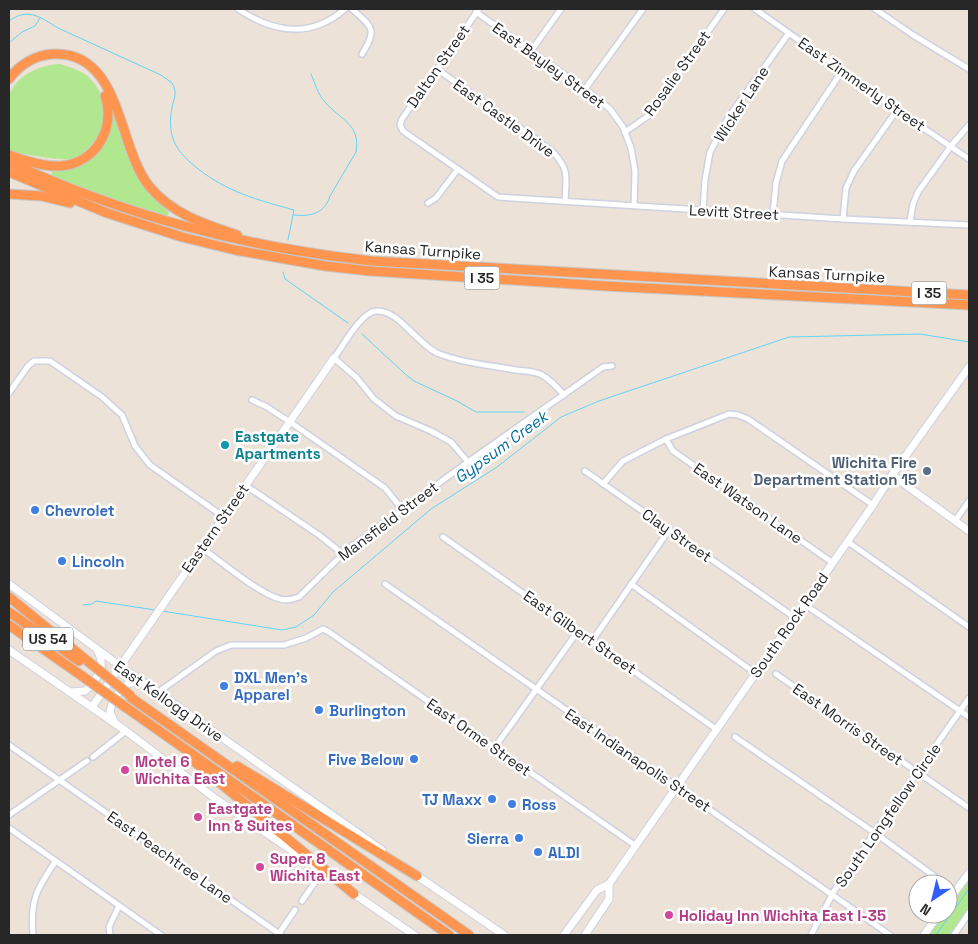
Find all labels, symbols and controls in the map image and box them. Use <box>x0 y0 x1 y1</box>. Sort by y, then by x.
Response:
street label: East Bayley Street <box>489 18 609 112</box>
street label: Dalton Street <box>402 21 474 111</box>
street label: Rosalie Street <box>640 26 714 119</box>
street label: East Zimmerly Street <box>795 33 929 135</box>
street label: Wicker Lane <box>709 62 773 146</box>
street label: East Castle Drive <box>450 75 558 161</box>
street label: Levitt Street <box>689 200 779 224</box>
street label: Kansas Turnpike <box>364 236 482 264</box>
street label: Kansas Turnpike <box>768 261 886 287</box>
road number: I 35 <box>464 266 500 290</box>
road number: I 35 <box>912 282 946 304</box>
water label: Gypsum Creek <box>450 405 554 488</box>
place label: Eastgate Apartments <box>235 427 321 463</box>
marker: Eastgate Apartments <box>219 439 231 451</box>
place label: Wichita Fire Department Station 15 <box>753 453 917 489</box>
street label: East Watson Lane <box>690 458 806 548</box>
marker: Wichita Fire Department Station 15 <box>921 465 933 477</box>
street label: Mansfield Street <box>334 477 442 565</box>
street label: Eastern Street <box>177 480 253 576</box>
place label: Chevrolet <box>45 501 115 520</box>
marker: Chevrolet <box>29 504 41 516</box>
street label: Clay Street <box>639 504 716 566</box>
place label: Lincoln <box>72 552 125 571</box>
marker: Lincoln <box>56 555 68 567</box>
street label: South Rock Road <box>746 569 832 681</box>
street label: East Gilbert Street <box>520 586 640 678</box>
road number: US 54 <box>23 628 73 650</box>
street label: East Kellogg Drive <box>111 656 227 746</box>
place label: DXL Men's Apparel <box>234 668 308 704</box>
street label: East Morris Street <box>789 679 907 769</box>
marker: DXL Men's Apparel <box>218 680 230 692</box>
street label: East Orme Street <box>423 694 535 780</box>
place label: Burlington <box>329 701 406 720</box>
marker: Burlington <box>313 704 325 716</box>
street label: East Indianapolis Street <box>561 704 715 816</box>
street label: South Longfellow Circle <box>831 739 945 891</box>
place label: Five Below <box>328 750 404 769</box>
place label: Motel 6 Wichita East <box>135 752 225 788</box>
marker: Five Below <box>408 753 420 765</box>
marker: Motel 6 Wichita East <box>119 764 131 776</box>
place label: TJ Maxx <box>422 790 482 809</box>
marker: TJ Maxx <box>486 793 498 805</box>
place label: Ross <box>522 795 557 814</box>
marker: Ross <box>506 798 518 810</box>
place label: Eastgate Inn & Suites <box>208 799 292 835</box>
street label: East Peachtree Lane <box>104 807 236 907</box>
marker: Eastgate Inn & Suites <box>192 811 204 823</box>
place label: Sierra <box>467 829 509 848</box>
marker: Sierra <box>513 832 525 844</box>
place label: ALDI <box>548 843 580 862</box>
marker: ALDI <box>532 846 544 858</box>
place label: Super 8 Wichita East <box>270 849 360 885</box>
marker: Super 8 Wichita East <box>254 861 266 873</box>
north arrow <box>908 874 958 924</box>
text: N <box>917 900 935 920</box>
place label: Holiday Inn Wichita East I-35 <box>679 906 886 925</box>
marker: Holiday Inn Wichita East I-35 <box>663 909 675 921</box>

